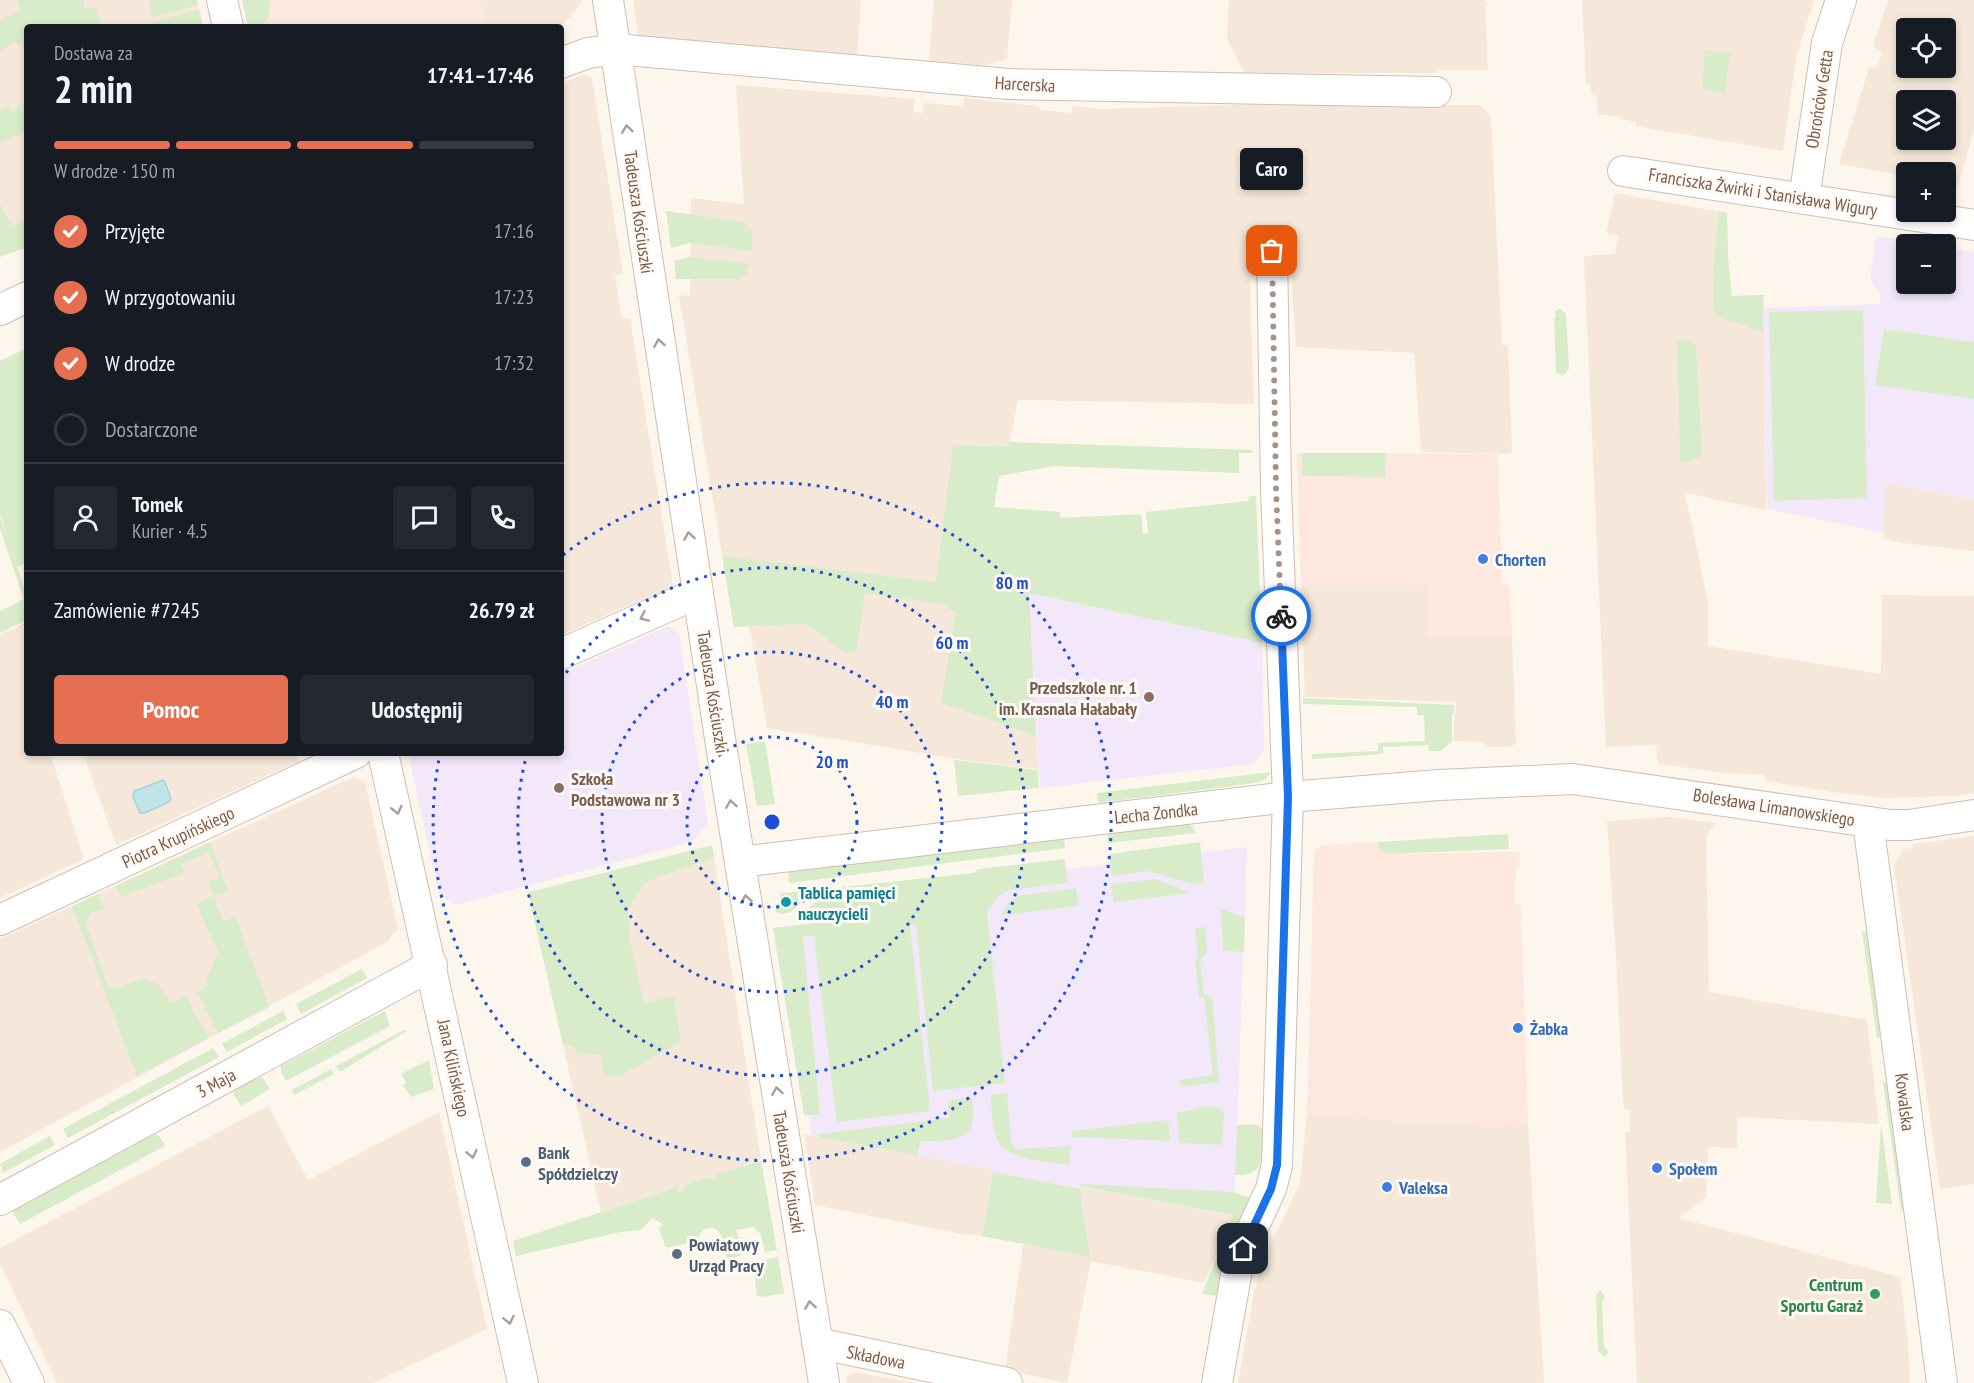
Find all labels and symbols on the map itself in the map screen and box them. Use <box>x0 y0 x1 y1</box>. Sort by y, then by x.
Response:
street label: Obrońców Getta <box>1800 48 1838 150</box>
street label: Harcerska <box>994 71 1056 97</box>
one-way arrow <box>621 125 633 134</box>
street label: Tadeusza Kościuszki <box>619 149 659 275</box>
callout: Caro <box>1240 149 1304 191</box>
street label: Franciszka Żwirki i Stanisława Wigury <box>1647 163 1879 221</box>
pin <box>1246 225 1297 276</box>
one-way arrow <box>653 338 665 348</box>
one-way arrow <box>683 531 695 540</box>
place label: Chorten <box>1495 548 1546 571</box>
marker: Chorten <box>1476 552 1490 566</box>
text: 80 m <box>996 571 1028 594</box>
courier <box>1251 586 1311 646</box>
one-way arrow <box>640 610 651 622</box>
street label: Tadeusza Kościuszki <box>692 629 734 755</box>
text: 60 m <box>936 631 968 654</box>
place label: Przedszkole nr. 1 im. Krasnala Hałabały <box>999 676 1138 720</box>
text: 40 m <box>876 690 908 713</box>
marker: Przedszkole nr. 1 im. Krasnala Hałabały <box>1142 690 1156 704</box>
text: 20 m <box>816 750 848 773</box>
place label: Szkoła Podstawowa nr 3 <box>571 767 680 811</box>
marker: Szkoła Podstawowa nr 3 <box>552 781 566 795</box>
street label: Bolesława Limanowskiego <box>1692 783 1857 831</box>
street label: Lecha Zondka <box>1113 797 1199 829</box>
one-way arrow <box>725 800 737 809</box>
street label: Piotra Krupińskiego <box>118 801 238 873</box>
one-way arrow <box>389 805 402 815</box>
centre of rings <box>762 812 782 832</box>
place label: Tablica pamięci nauczycieli <box>798 881 896 925</box>
one-way arrow <box>740 894 752 903</box>
marker: Tablica pamięci nauczycieli <box>779 895 793 909</box>
street label: Jana Kilińskiego <box>432 1016 476 1119</box>
place label: Żabka <box>1530 1017 1568 1040</box>
marker: Żabka <box>1511 1021 1525 1035</box>
street label: 3 Maja <box>192 1063 240 1103</box>
street label: Kowalska <box>1890 1072 1920 1132</box>
one-way arrow <box>771 1087 783 1096</box>
street label: Tadeusza Kościuszki <box>768 1109 810 1235</box>
place label: Bank Spółdzielczy <box>538 1141 619 1185</box>
one-way arrow <box>465 1149 478 1159</box>
marker: Bank Spółdzielczy <box>519 1155 533 1169</box>
place label: Społem <box>1669 1157 1717 1180</box>
marker: Społem <box>1650 1161 1664 1175</box>
place label: Valeksa <box>1398 1176 1448 1199</box>
marker: Valeksa <box>1380 1180 1394 1194</box>
pin <box>1217 1223 1268 1274</box>
place label: Powiatowy Urząd Pracy <box>689 1233 764 1277</box>
marker: Powiatowy Urząd Pracy <box>670 1247 684 1261</box>
place label: Centrum Sportu Garaż <box>1781 1273 1863 1317</box>
marker: Centrum Sportu Garaż <box>1868 1287 1882 1301</box>
one-way arrow <box>805 1300 817 1309</box>
one-way arrow <box>502 1315 515 1325</box>
street label: Składowa <box>845 1340 907 1374</box>

